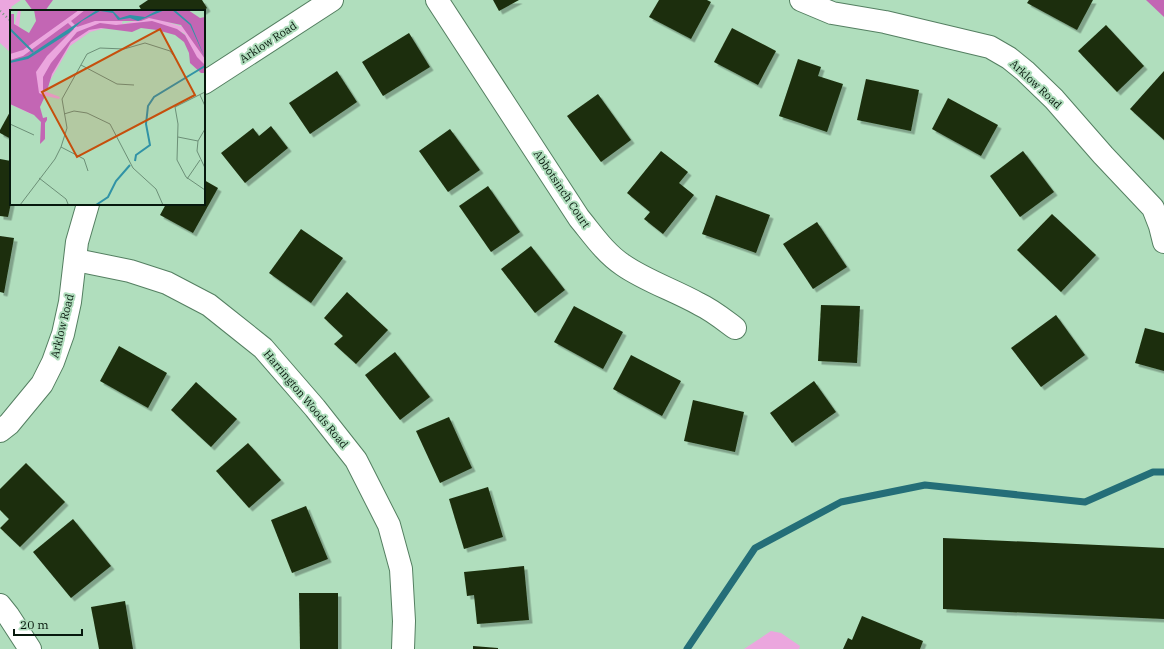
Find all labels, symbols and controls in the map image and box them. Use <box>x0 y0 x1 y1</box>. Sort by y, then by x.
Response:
inset map <box>10 10 205 205</box>
street label: Arklow Road <box>237 18 300 66</box>
street label: Arklow Road <box>1007 57 1065 112</box>
street label: Abbotsinch Court <box>531 147 593 231</box>
street label: Arklow Road <box>47 292 77 360</box>
street label: Harrington Woods Road <box>261 347 351 451</box>
scale bar <box>14 611 82 637</box>
text: 20 m <box>20 617 49 632</box>

